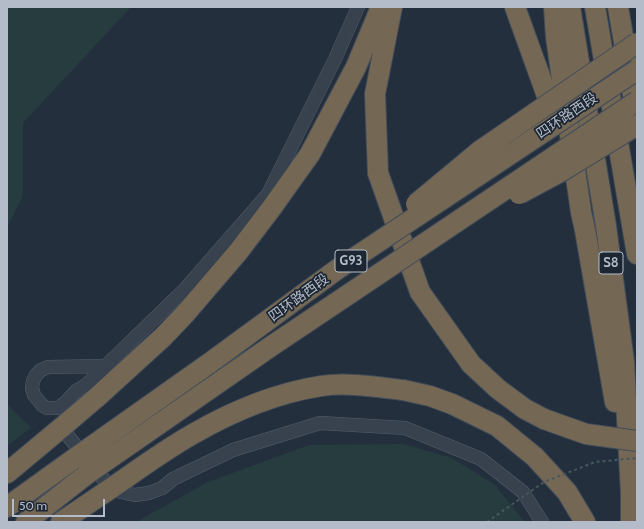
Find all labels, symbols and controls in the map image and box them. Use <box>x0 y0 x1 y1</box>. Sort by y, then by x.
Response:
street label: 四环路西段 <box>533 89 601 143</box>
road number: G93 <box>335 250 367 272</box>
road number: S8 <box>599 252 623 274</box>
street label: 四环路西段 <box>266 271 332 325</box>
scale bar <box>14 491 107 517</box>
text: 50 m <box>19 498 47 513</box>

